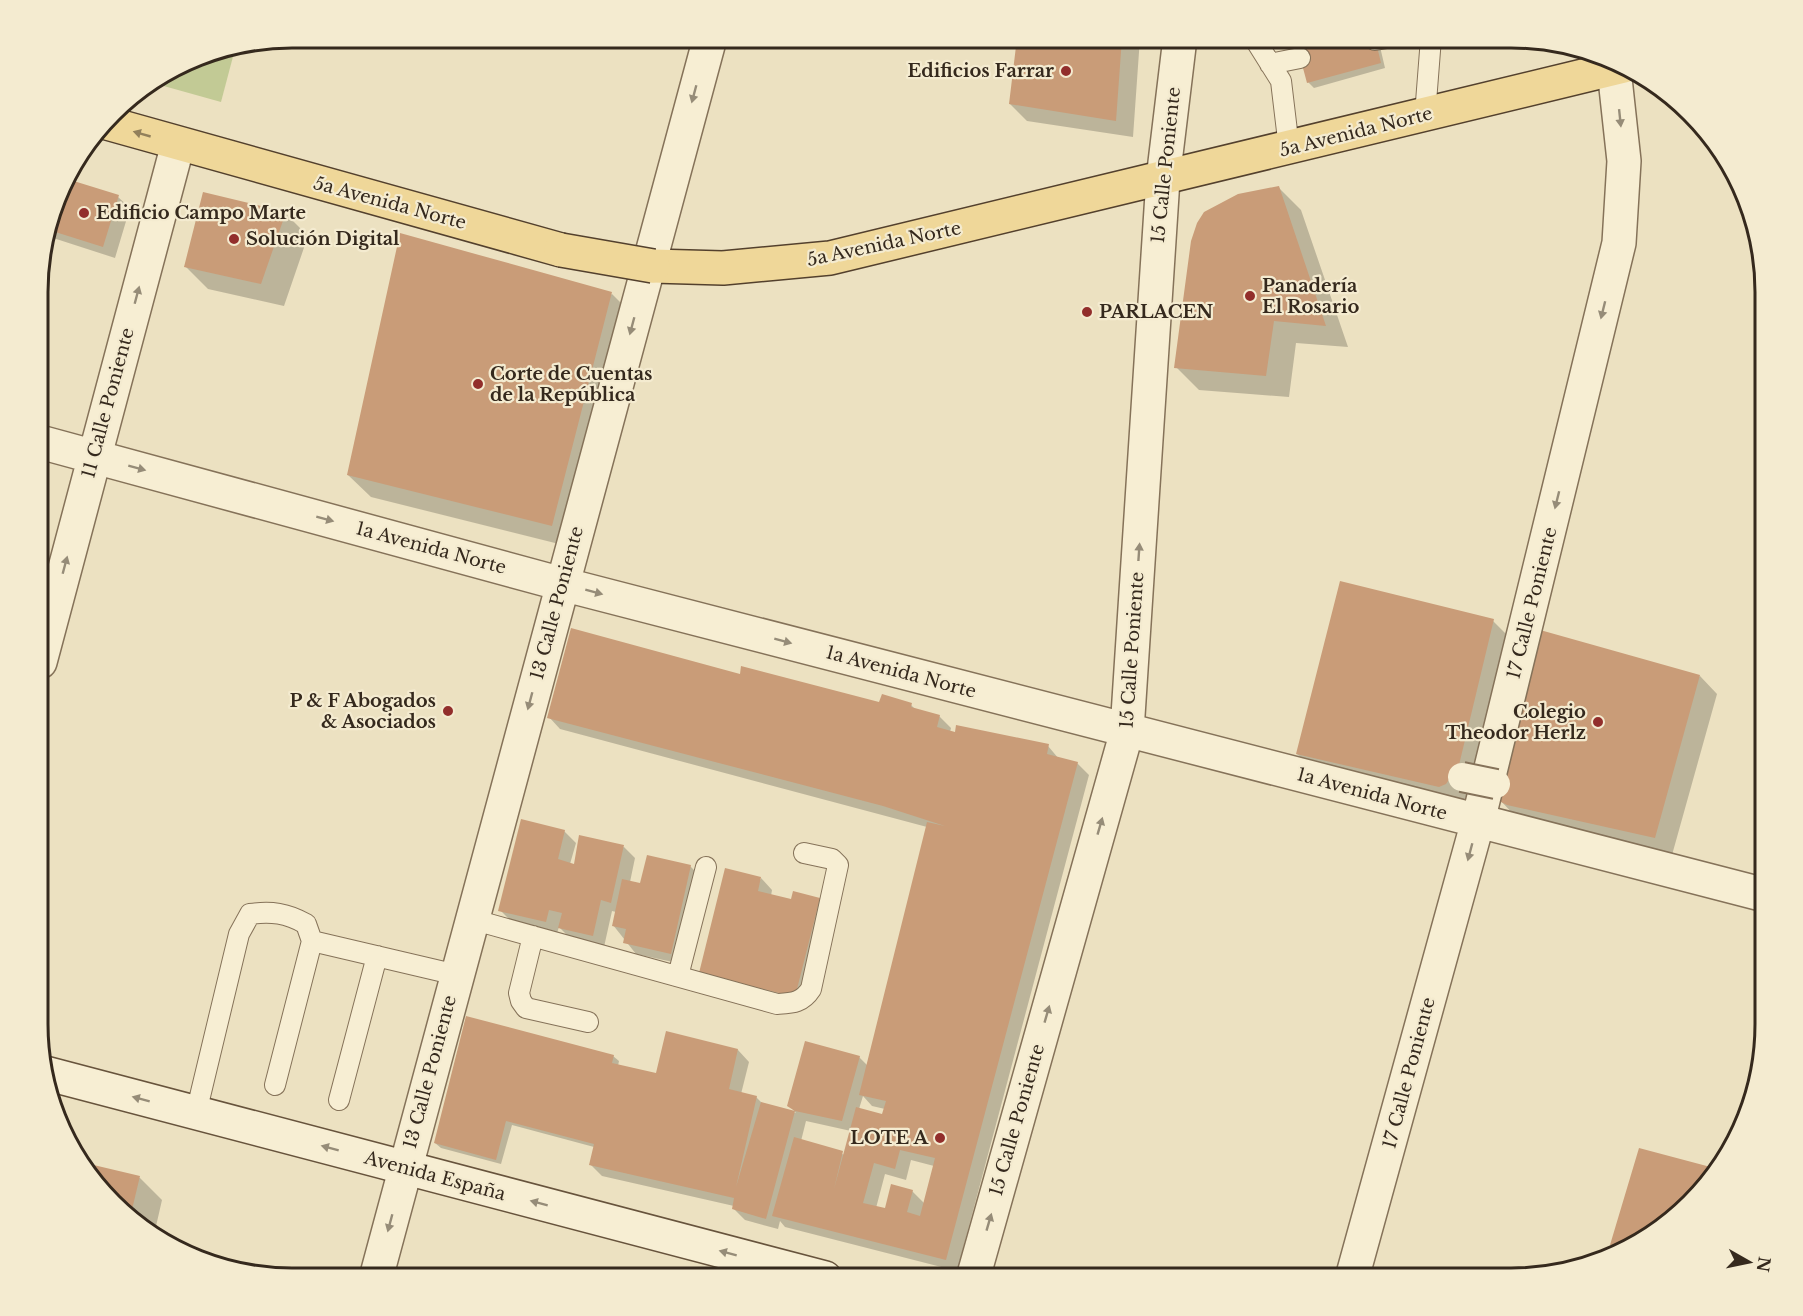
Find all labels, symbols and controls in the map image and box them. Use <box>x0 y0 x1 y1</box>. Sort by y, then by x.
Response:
place label: Edificios Farrar <box>908 60 1054 82</box>
marker: Edificios Farrar <box>1059 64 1073 78</box>
one-way arrow <box>689 85 699 103</box>
street label: 15 Calle Poniente <box>1147 86 1185 244</box>
street label: 5a Avenida Norte <box>1277 102 1435 162</box>
one-way arrow <box>1615 108 1625 127</box>
one-way arrow <box>133 129 151 138</box>
street label: 5a Avenida Norte <box>311 172 469 234</box>
place label: Edificio Campo Marte <box>96 202 306 224</box>
marker: Edificio Campo Marte <box>77 206 91 220</box>
street label: 5a Avenida Norte <box>805 217 963 271</box>
place label: Solución Digital <box>246 228 400 250</box>
marker: Solución Digital <box>227 232 241 246</box>
place label: Panadería El Rosario <box>1262 275 1359 318</box>
one-way arrow <box>133 286 142 304</box>
marker: Panadería El Rosario <box>1243 289 1257 303</box>
place label: PARLACEN <box>1099 301 1213 323</box>
one-way arrow <box>1597 301 1607 320</box>
marker: PARLACEN <box>1080 305 1094 319</box>
one-way arrow <box>627 318 636 336</box>
street label: 11 Calle Poniente <box>77 325 139 481</box>
place label: Corte de Cuentas de la República <box>490 363 652 406</box>
marker: Corte de Cuentas de la República <box>471 377 485 391</box>
one-way arrow <box>128 464 146 473</box>
one-way arrow <box>1551 491 1561 509</box>
one-way arrow <box>316 515 334 524</box>
street label: 1a Avenida Norte <box>353 517 509 579</box>
street label: 13 Calle Poniente <box>526 524 588 682</box>
street label: 17 Calle Poniente <box>1502 525 1562 681</box>
one-way arrow <box>1134 542 1143 561</box>
one-way arrow <box>61 556 70 574</box>
street label: 15 Calle Poniente <box>1116 571 1148 729</box>
one-way arrow <box>585 588 603 597</box>
one-way arrow <box>774 637 792 646</box>
street label: 1a Avenida Norte <box>823 641 979 703</box>
place label: P & F Abogados & Asociados <box>289 690 436 733</box>
one-way arrow <box>525 692 535 710</box>
place label: Colegio Theodor Herlz <box>1445 701 1586 744</box>
marker: P & F Abogados & Asociados <box>441 704 455 718</box>
marker: Colegio Theodor Herlz <box>1591 715 1605 729</box>
street label: 1a Avenida Norte <box>1294 763 1450 825</box>
one-way arrow <box>1096 817 1105 835</box>
one-way arrow <box>1465 843 1474 861</box>
street label: 13 Calle Poniente <box>399 993 461 1151</box>
street label: 17 Calle Poniente <box>1378 995 1440 1151</box>
one-way arrow <box>1043 1005 1052 1023</box>
street label: 15 Calle Poniente <box>985 1042 1049 1198</box>
one-way arrow <box>132 1093 151 1103</box>
place label: LOTE A <box>850 1127 929 1149</box>
marker: LOTE A <box>933 1131 947 1145</box>
one-way arrow <box>321 1143 339 1153</box>
street label: Avenida España <box>361 1146 508 1205</box>
one-way arrow <box>530 1198 548 1207</box>
one-way arrow <box>985 1213 994 1231</box>
one-way arrow <box>385 1214 395 1232</box>
north arrow <box>1719 1232 1779 1292</box>
one-way arrow <box>718 1247 737 1257</box>
text: N <box>1753 1255 1775 1273</box>

